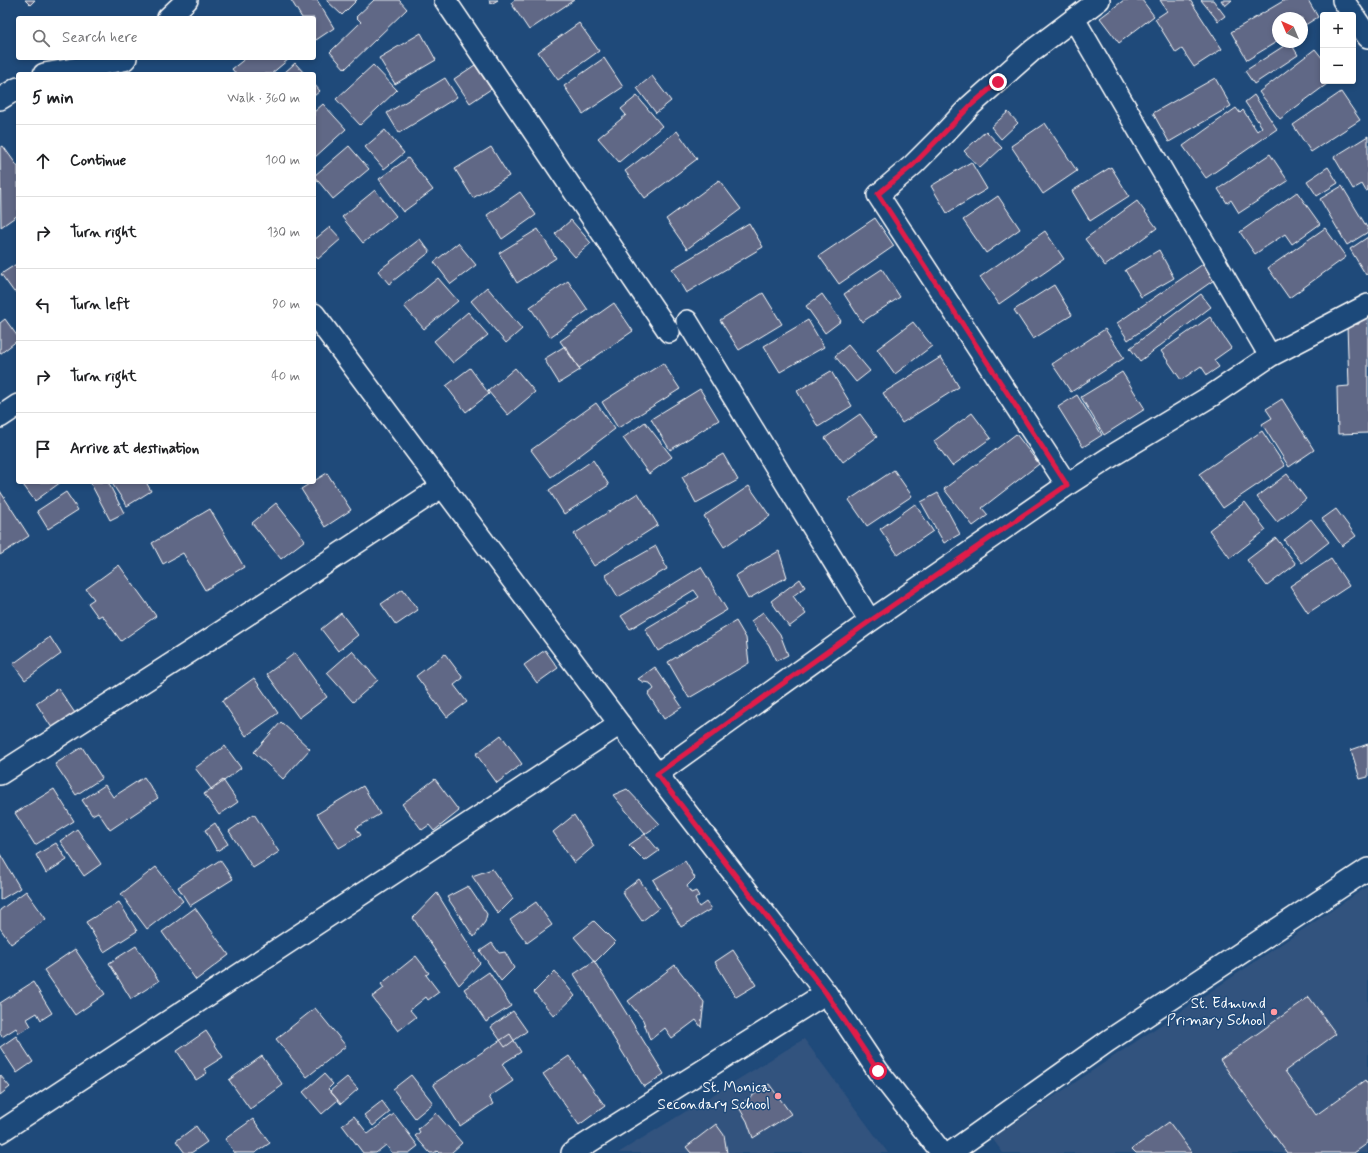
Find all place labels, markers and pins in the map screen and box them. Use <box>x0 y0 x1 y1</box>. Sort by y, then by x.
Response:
place label: St. Edmund Primary School <box>1167 994 1266 1031</box>
marker: St. Edmund Primary School <box>1269 1007 1279 1017</box>
place label: St. Monica Secondary School <box>658 1078 771 1115</box>
marker: St. Monica Secondary School <box>773 1091 783 1101</box>

